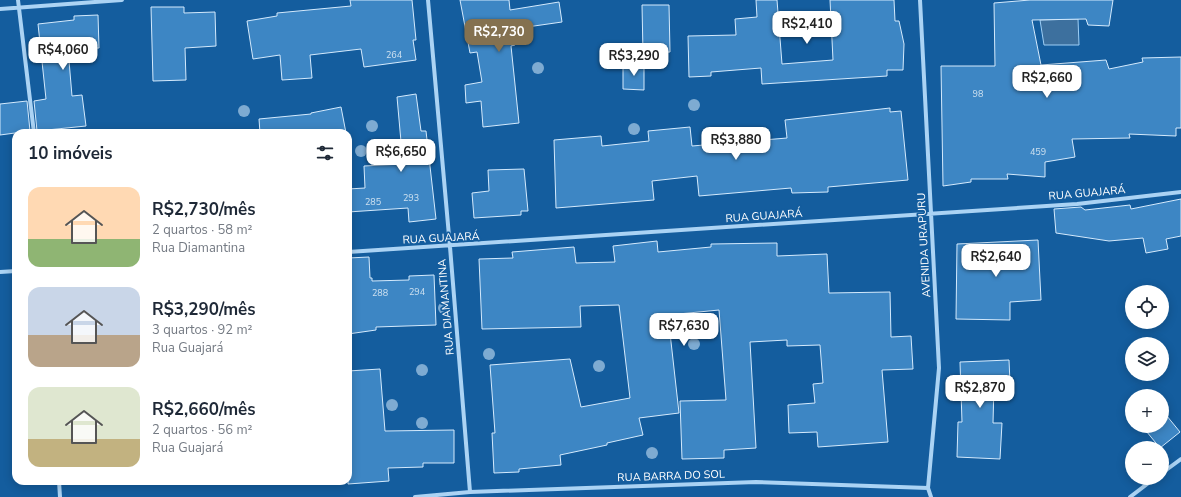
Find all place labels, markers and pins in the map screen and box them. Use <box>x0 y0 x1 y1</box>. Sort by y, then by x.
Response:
pin: R$2,410 <box>770 11 844 45</box>
pin: R$2,730 <box>462 19 536 53</box>
pin: R$4,060 <box>26 37 100 71</box>
pin: R$3,290 <box>597 43 671 77</box>
pin: R$2,660 <box>1010 65 1084 99</box>
pin: R$3,880 <box>699 127 773 161</box>
pin: R$6,650 <box>364 139 438 173</box>
pin: R$2,640 <box>959 244 1033 278</box>
pin: R$7,630 <box>647 313 721 347</box>
pin: R$2,870 <box>943 375 1017 409</box>

